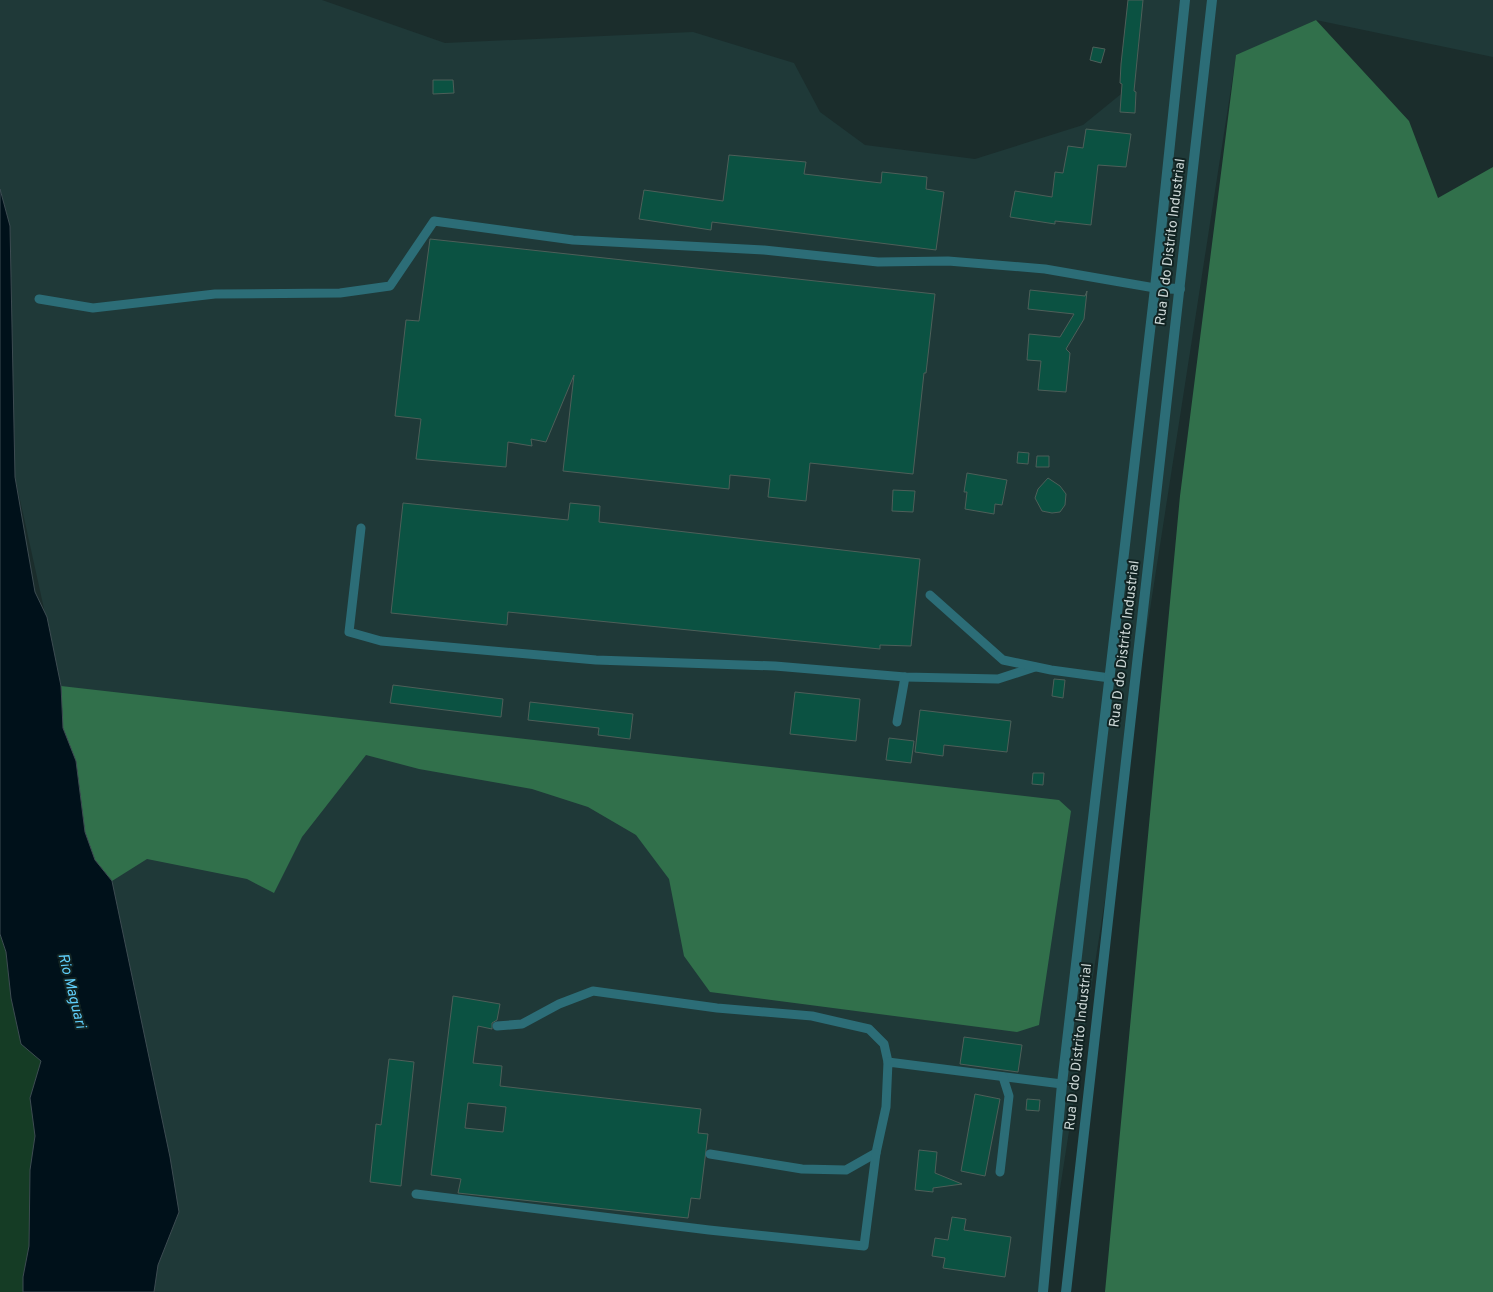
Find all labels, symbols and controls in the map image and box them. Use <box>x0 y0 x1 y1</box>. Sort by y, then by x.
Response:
street label: Rua D do Distrito Industrial <box>1152 158 1190 326</box>
street label: Rua D do Distrito Industrial <box>1106 560 1144 728</box>
water label: Rio Maguari <box>52 951 90 1032</box>
street label: Rua D do Distrito Industrial <box>1062 963 1096 1131</box>

